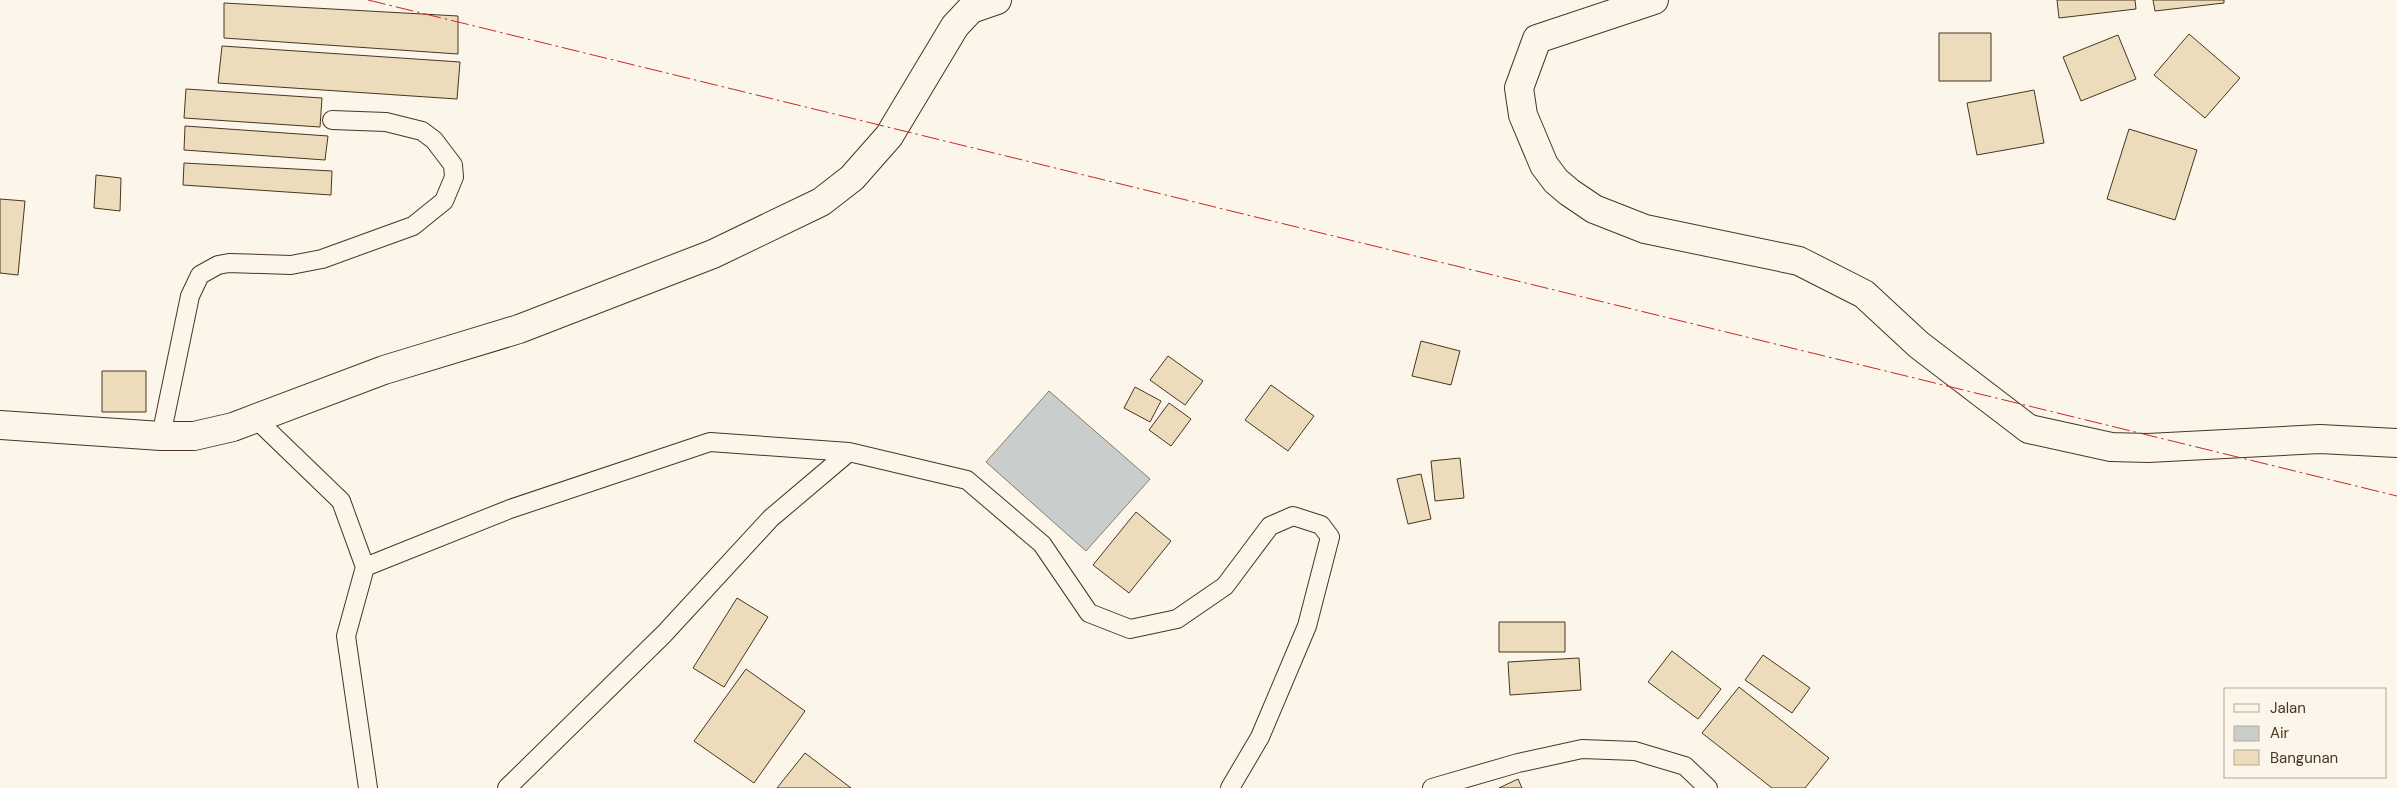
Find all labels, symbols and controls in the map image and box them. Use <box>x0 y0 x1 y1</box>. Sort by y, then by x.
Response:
legend <box>2224 688 2387 778</box>
text: Jalan <box>2270 698 2306 718</box>
text: Air <box>2270 723 2290 743</box>
text: Bangunan <box>2270 748 2338 768</box>

